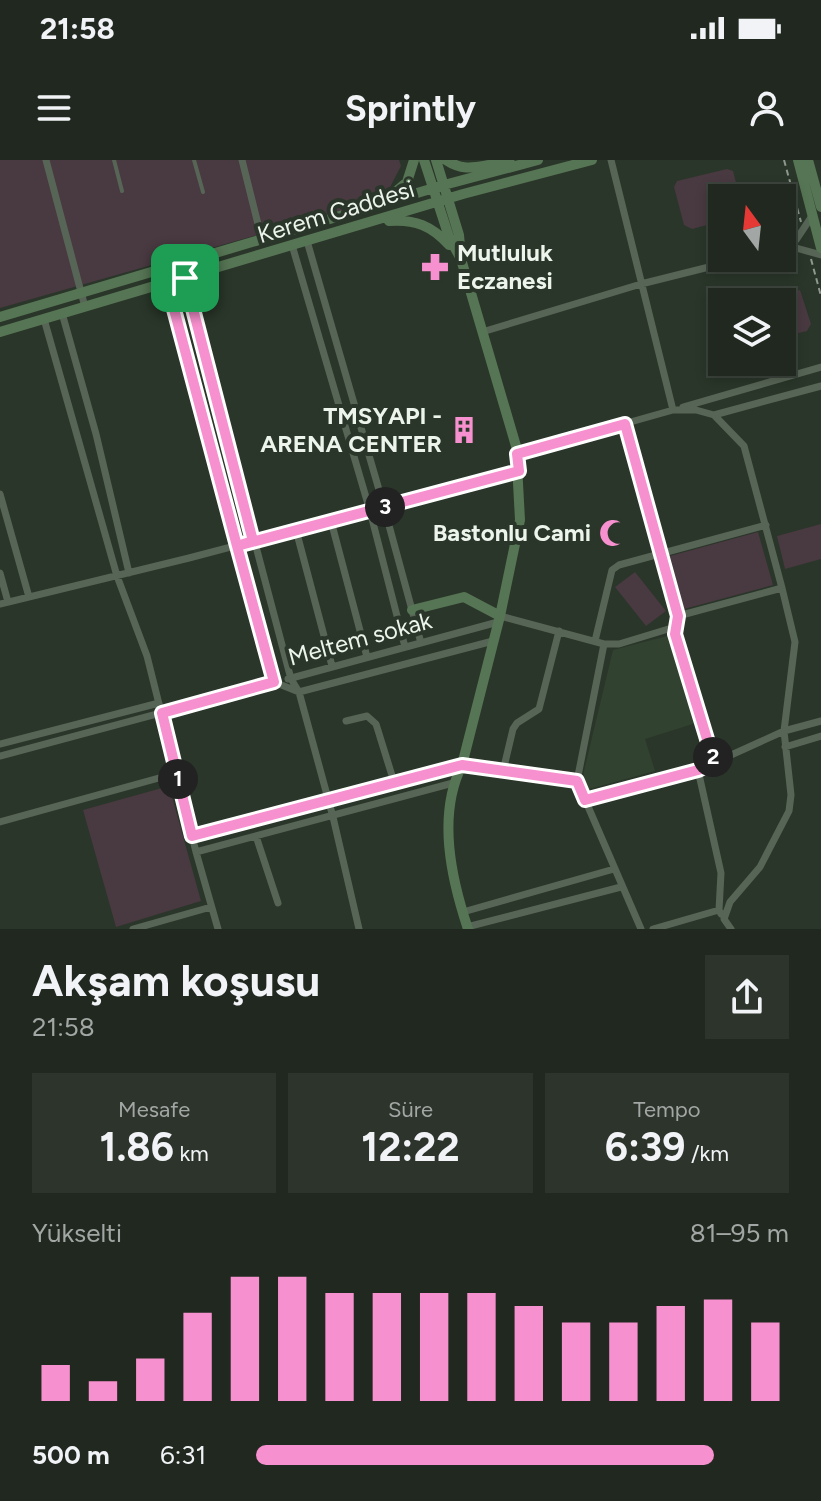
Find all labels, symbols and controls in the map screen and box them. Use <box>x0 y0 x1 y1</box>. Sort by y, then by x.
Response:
text: 21:58 <box>40 10 115 47</box>
icon: menu <box>32 86 76 130</box>
icon: person <box>745 86 789 130</box>
text: Sprintly <box>345 87 476 130</box>
street label: Kerem Caddesi <box>254 174 418 249</box>
north arrow <box>708 184 796 272</box>
map controls <box>708 184 796 376</box>
place label: Mutluluk Eczanesi <box>457 238 553 295</box>
pin <box>151 244 219 312</box>
pharmacy icon: Mutluluk Eczanesi <box>420 252 450 282</box>
icon: arrive <box>163 256 207 300</box>
button: layers <box>708 288 796 376</box>
place label: TMSYAPI - ARENA CENTER <box>260 401 442 458</box>
building icon: TMSYAPI - ARENA CENTER <box>449 415 479 445</box>
pin: 3 <box>365 487 405 527</box>
text: 3 <box>379 493 391 520</box>
place label: Bastonlu Cami <box>433 518 591 547</box>
mosque icon: Bastonlu Cami <box>598 518 628 548</box>
street label: Meltem sokak <box>285 605 435 672</box>
pin: 2 <box>693 737 733 777</box>
text: 2 <box>707 743 719 770</box>
pin: 1 <box>158 759 198 799</box>
text: 1 <box>173 765 183 792</box>
text: Akşam koşusu <box>32 954 320 1007</box>
button: share <box>705 955 789 1039</box>
text: 21:58 <box>32 1011 95 1043</box>
text: Mesafe <box>118 1096 190 1123</box>
text: Süre <box>388 1096 433 1123</box>
text: Tempo <box>633 1096 700 1123</box>
text: 1.86 <box>100 1123 174 1171</box>
text: 12:22 <box>361 1123 460 1171</box>
text: 6:39 <box>605 1123 685 1171</box>
text: km <box>174 1140 209 1167</box>
text: /km <box>685 1140 729 1167</box>
text: Yükselti <box>32 1217 122 1249</box>
text: 81–95 m <box>690 1217 789 1249</box>
text: 500 m <box>32 1439 110 1471</box>
text: 6:31 <box>160 1439 206 1471</box>

